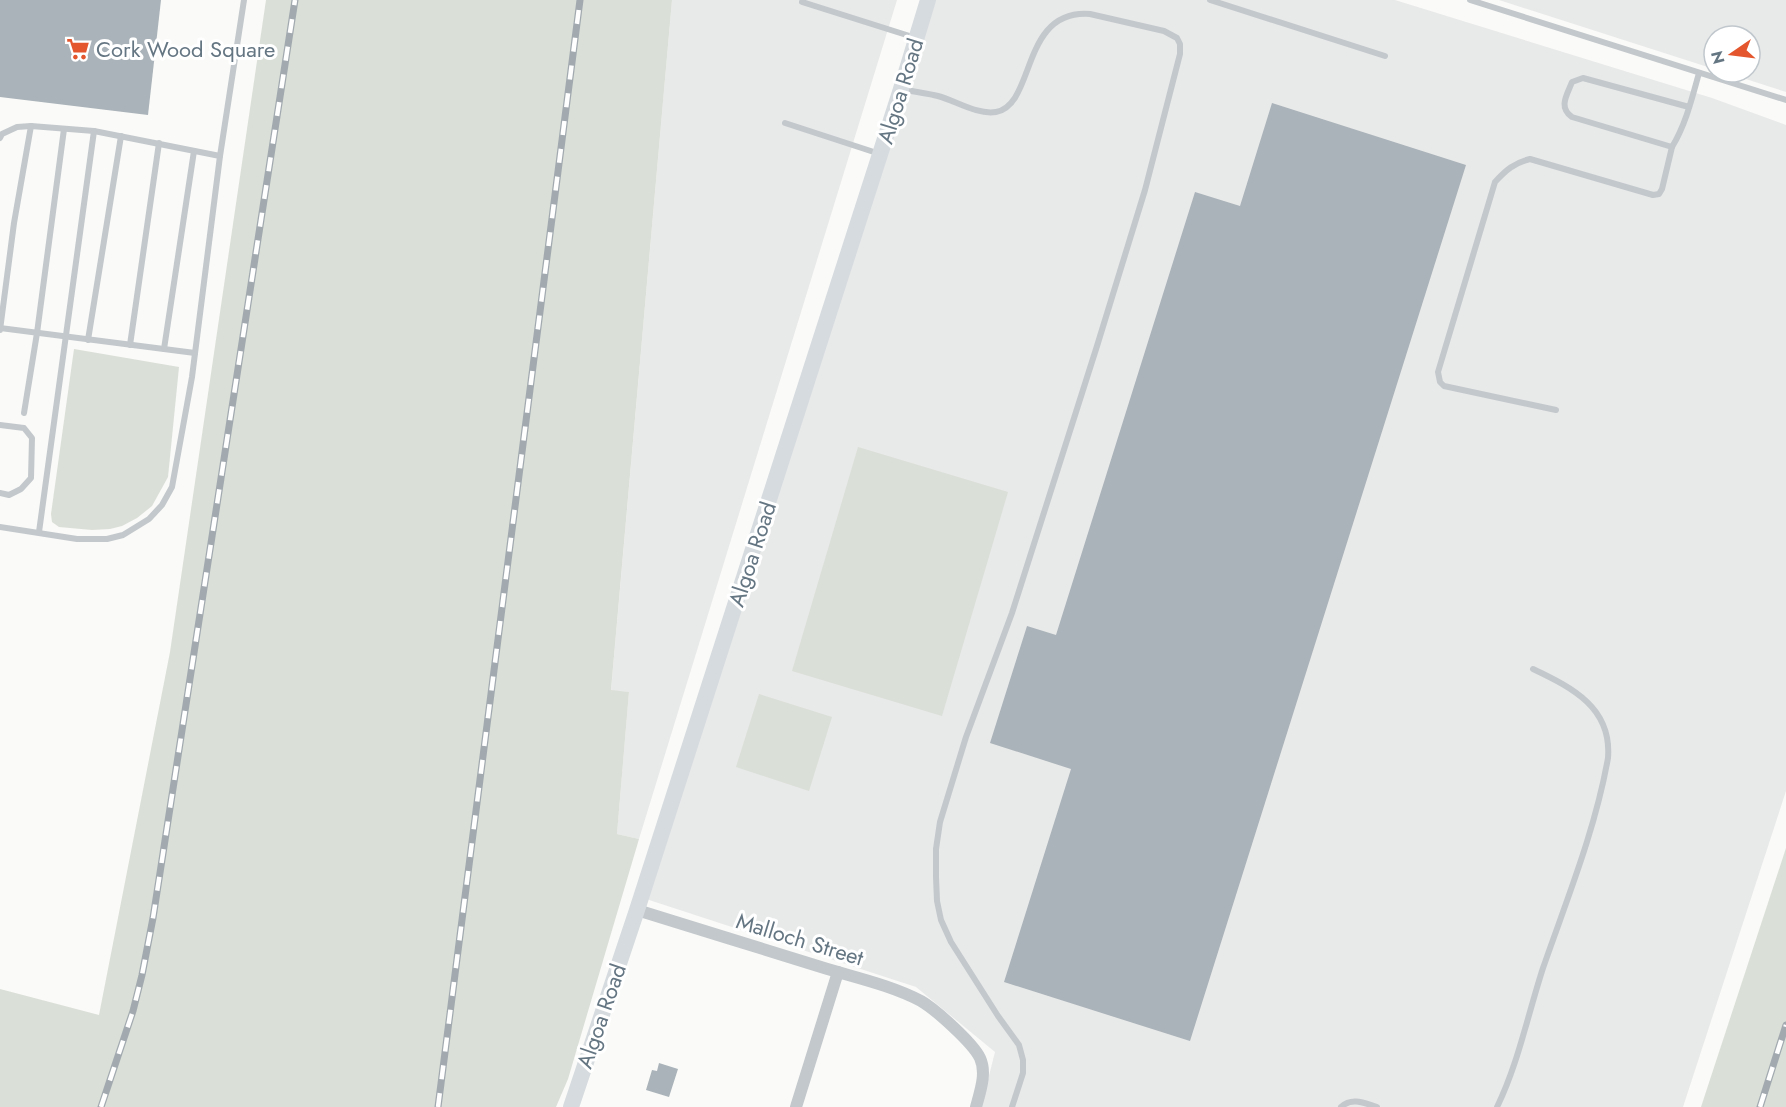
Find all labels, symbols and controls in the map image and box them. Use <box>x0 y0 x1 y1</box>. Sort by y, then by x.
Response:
north arrow <box>1702 24 1762 84</box>
place label: Cork Wood Square <box>96 33 275 65</box>
street label: Algoa Road <box>869 34 931 148</box>
supermarket icon: Cork Wood Square <box>65 36 91 62</box>
text: N <box>1705 49 1731 66</box>
street label: Algoa Road <box>720 497 784 611</box>
street label: Malloch Street <box>732 904 868 974</box>
street label: Algoa Road <box>568 959 634 1073</box>

